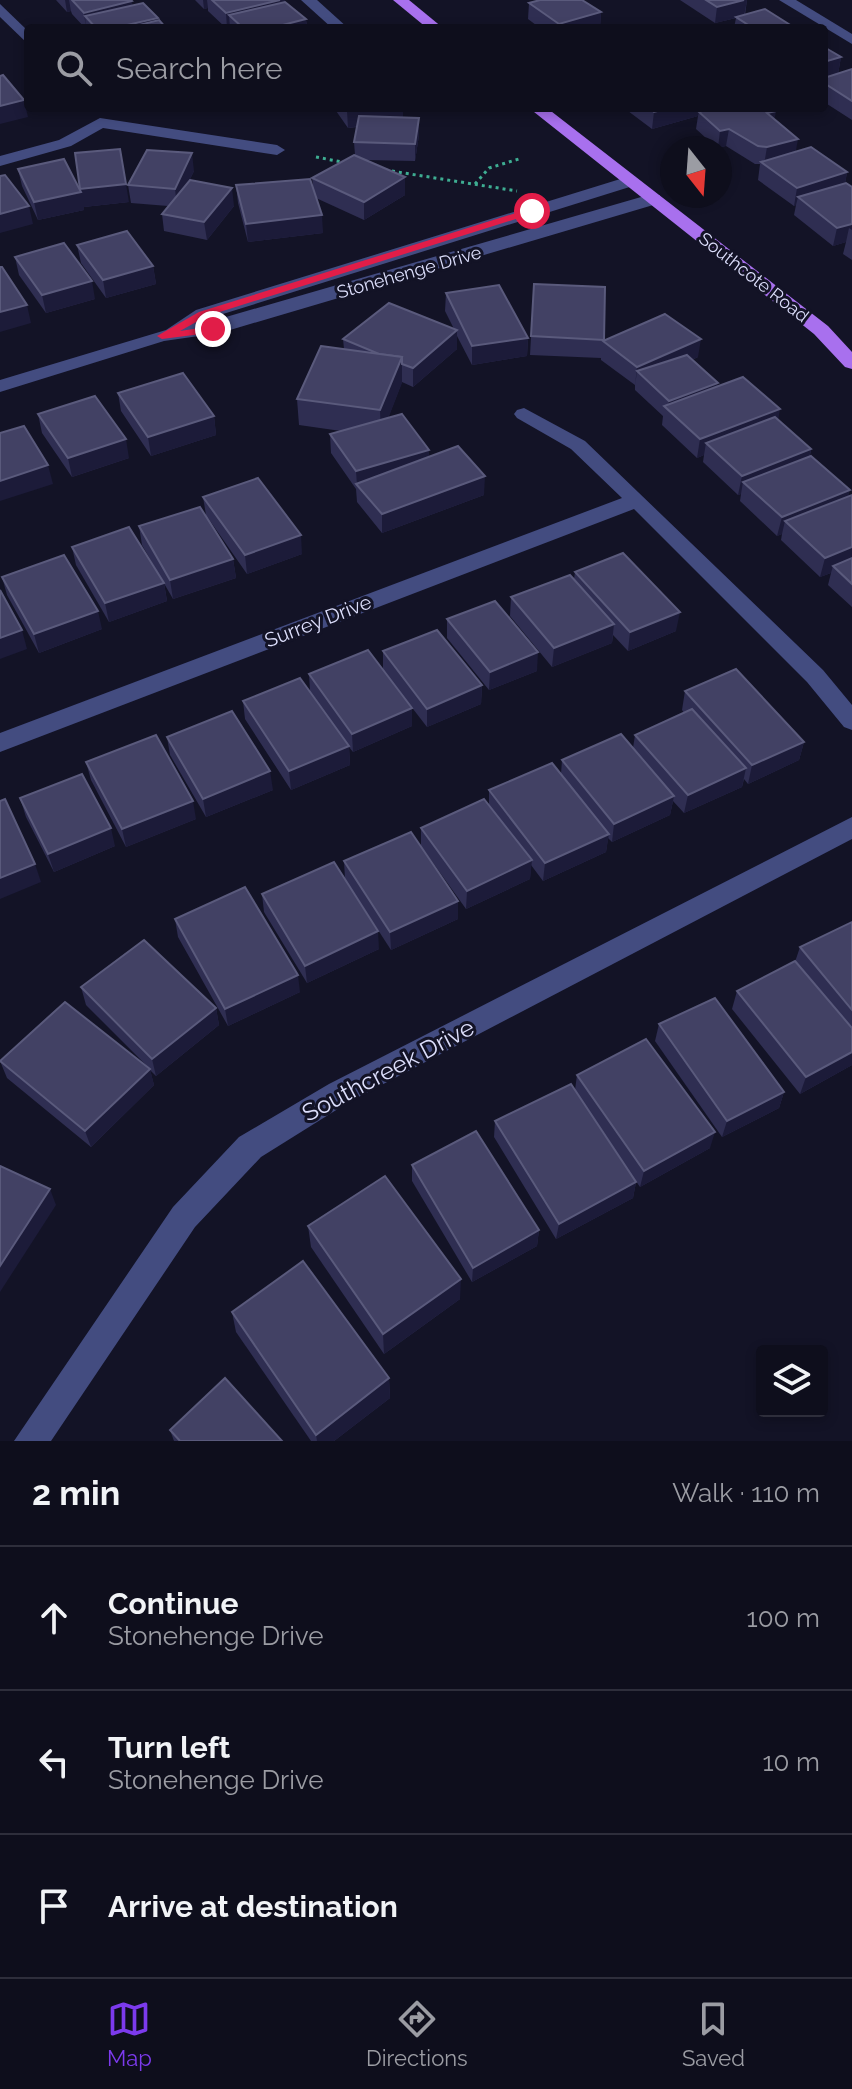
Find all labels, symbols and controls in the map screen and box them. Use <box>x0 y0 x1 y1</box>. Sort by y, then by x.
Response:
search box <box>24 24 828 112</box>
icon: search <box>52 46 96 90</box>
text: Search here <box>116 51 283 86</box>
north arrow <box>660 136 732 208</box>
route start <box>514 193 550 229</box>
street label: Southcote Road <box>695 228 813 326</box>
street label: Stonehenge Drive <box>334 241 484 303</box>
route end <box>195 311 231 347</box>
street label: Surrey Drive <box>261 590 375 652</box>
street label: Southcreek Drive <box>297 1012 479 1128</box>
map controls <box>756 1345 828 1417</box>
button: layers <box>756 1345 828 1417</box>
text: 2 min <box>32 1473 120 1513</box>
text: Walk · 110 m <box>672 1478 820 1508</box>
text: Continue <box>108 1586 239 1621</box>
icon: ahead <box>32 1596 76 1640</box>
text: 100 m <box>747 1603 820 1633</box>
text: Stonehenge Drive <box>108 1621 324 1651</box>
text: Turn left <box>108 1730 230 1765</box>
icon: left <box>32 1740 76 1784</box>
text: 10 m <box>762 1747 820 1777</box>
text: Stonehenge Drive <box>108 1765 324 1795</box>
icon: arrive <box>32 1884 76 1928</box>
text: Arrive at destination <box>108 1889 398 1924</box>
tab: Map <box>107 1997 152 2071</box>
tab: Directions <box>366 1997 468 2071</box>
tab: Saved <box>682 1997 745 2071</box>

